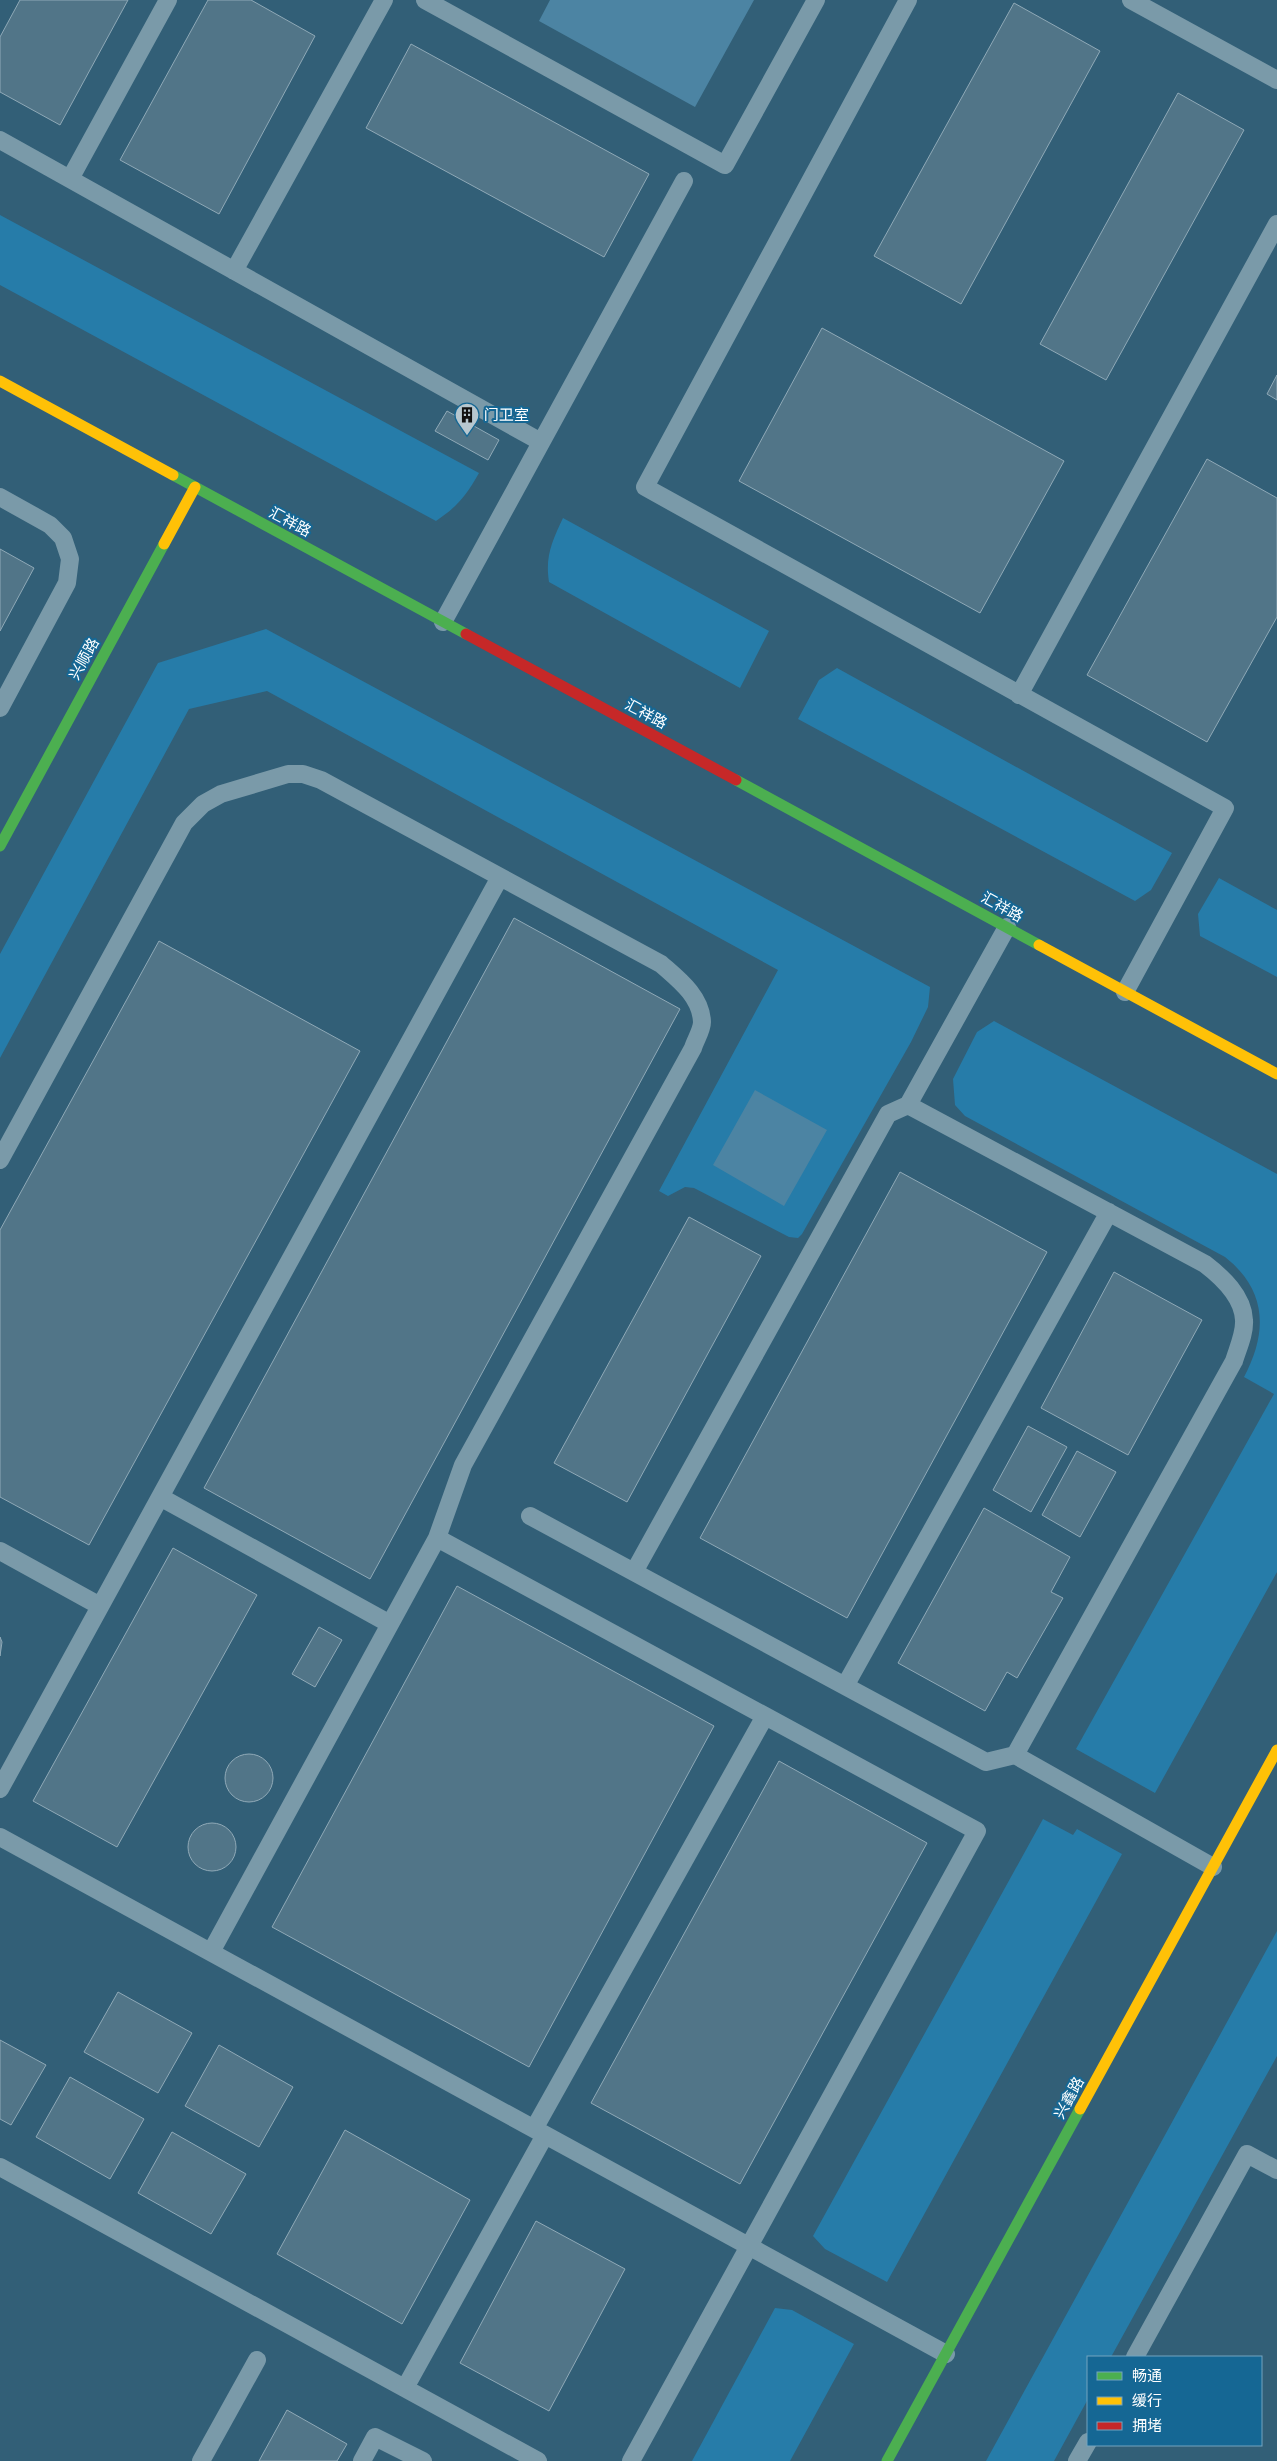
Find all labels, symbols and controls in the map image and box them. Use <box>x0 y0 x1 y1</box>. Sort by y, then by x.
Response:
building icon: 门卫室 <box>454 402 480 436</box>
place label: 门卫室 <box>484 407 529 423</box>
street label: 汇祥路 <box>266 504 314 540</box>
street label: 兴顺路 <box>66 635 102 683</box>
street label: 汇祥路 <box>622 696 670 732</box>
street label: 汇祥路 <box>978 889 1026 925</box>
street label: 兴鑫路 <box>1051 2074 1087 2122</box>
legend <box>1087 2356 1262 2446</box>
text: 畅通 <box>1132 2368 1162 2384</box>
text: 缓行 <box>1132 2393 1162 2409</box>
text: 拥堵 <box>1132 2418 1162 2434</box>

